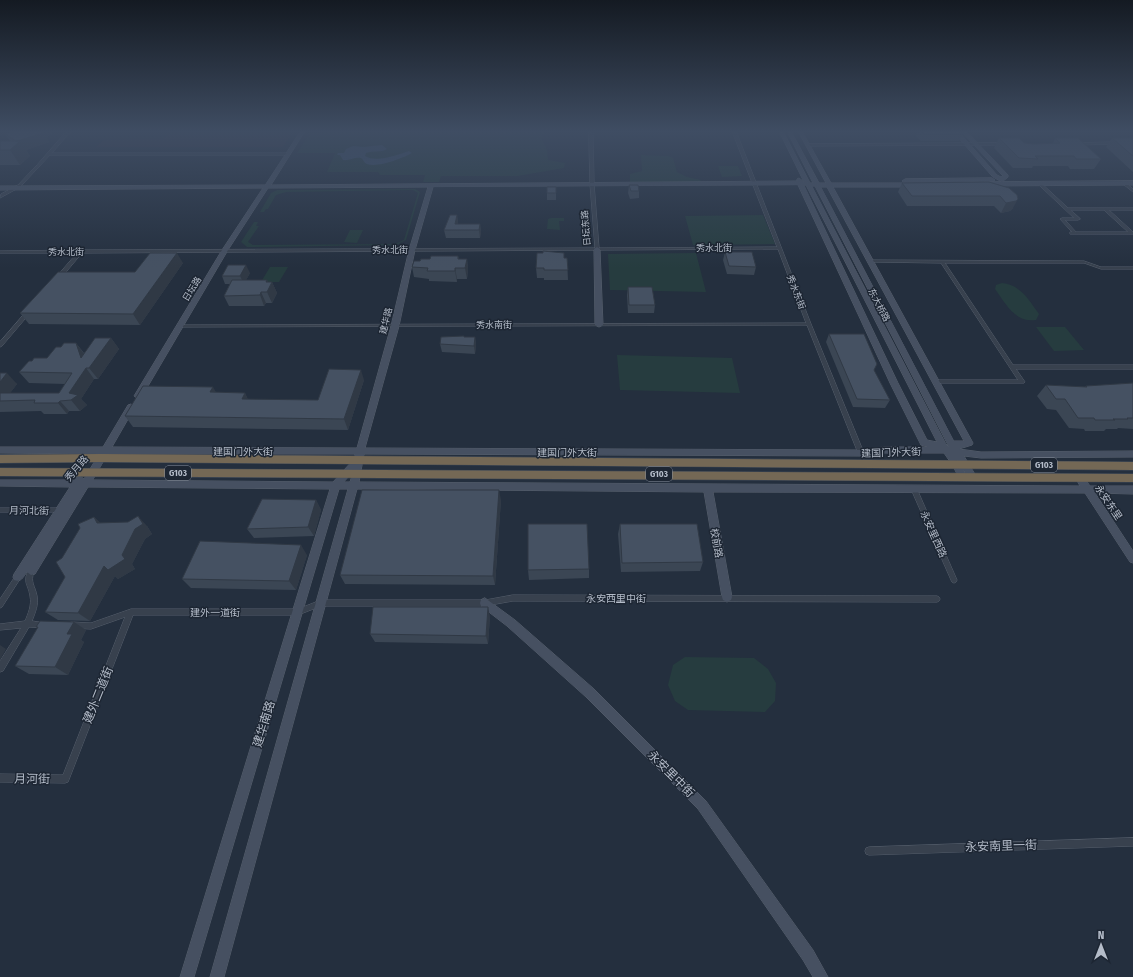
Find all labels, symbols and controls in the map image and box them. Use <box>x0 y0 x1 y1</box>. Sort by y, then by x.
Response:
street label: 日坛东路 <box>579 210 593 246</box>
street label: 秀水北街 <box>696 243 732 253</box>
street label: 秀水北街 <box>372 245 408 255</box>
street label: 秀水北街 <box>48 247 84 257</box>
street label: 秀水东街 <box>785 273 807 311</box>
street label: 日坛路 <box>181 275 203 303</box>
street label: 东大桥路 <box>866 287 892 323</box>
street label: 建华路 <box>377 306 394 335</box>
street label: 秀水南街 <box>476 320 512 330</box>
street label: 建国门外大街 <box>213 446 273 458</box>
street label: 建国门外大街 <box>861 446 921 460</box>
street label: 建国门外大街 <box>537 447 597 459</box>
street label: 秀月路 <box>62 453 91 484</box>
road number: G103 <box>1031 458 1057 472</box>
road number: G103 <box>165 466 191 480</box>
road number: G103 <box>646 467 672 481</box>
street label: 永安东里 <box>1092 483 1124 522</box>
street label: 月河北街 <box>9 505 49 517</box>
street label: 永安里西路 <box>917 509 949 560</box>
street label: 校前路 <box>708 527 725 559</box>
street label: 永安西里中街 <box>586 593 646 605</box>
street label: 建外一道街 <box>190 607 240 619</box>
street label: 建外二道街 <box>80 665 116 725</box>
street label: 建华南路 <box>250 699 278 749</box>
street label: 永安里中街 <box>645 748 697 800</box>
street label: 月河街 <box>14 772 50 786</box>
street label: 永安南里一街 <box>965 838 1037 854</box>
north arrow <box>1081 925 1121 965</box>
text: N <box>1098 929 1104 942</box>

